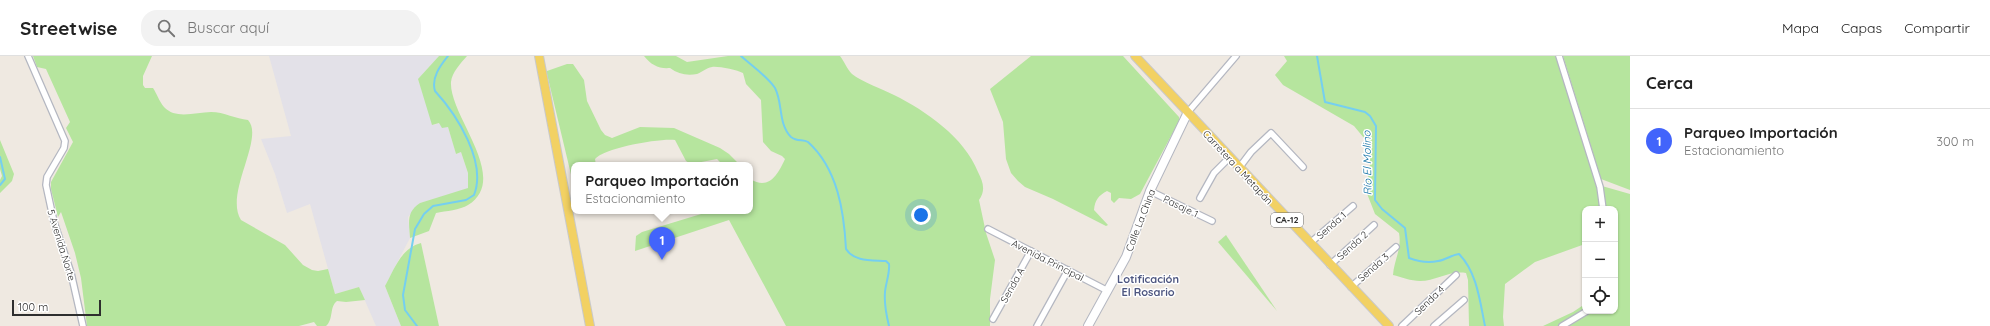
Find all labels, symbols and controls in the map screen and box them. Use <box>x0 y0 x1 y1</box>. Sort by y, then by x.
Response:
search box <box>141 10 421 46</box>
text: Streetwise <box>20 16 117 40</box>
icon: search <box>155 17 177 39</box>
text: Buscar aquí <box>187 18 269 37</box>
text: Mapa <box>1782 19 1819 37</box>
text: Capas <box>1841 19 1882 37</box>
text: Compartir <box>1904 19 1970 37</box>
text: Cerca <box>1646 72 1693 93</box>
text: Parqueo Importación <box>1684 123 1838 142</box>
street label: Carretera a Metapán <box>1200 127 1276 207</box>
water label: Río El Molino <box>1359 129 1375 196</box>
text: 1 <box>1656 133 1662 149</box>
text: 300 m <box>1936 133 1974 149</box>
text: Estacionamiento <box>1684 142 1784 158</box>
popup <box>571 162 753 214</box>
text: Parqueo Importación <box>585 171 739 190</box>
street label: Calle La China <box>1123 187 1158 253</box>
text: Estacionamiento <box>585 190 685 206</box>
street label: Pasaje 1 <box>1161 192 1201 221</box>
your location <box>911 205 931 225</box>
map controls <box>1582 206 1618 314</box>
button: + <box>1582 206 1618 242</box>
street label: 5 Avenida Norte <box>44 208 79 283</box>
street label: Senda 1 <box>1314 209 1349 242</box>
road number: CA-12 <box>1271 213 1303 227</box>
pin: 1 <box>649 227 675 260</box>
street label: Senda 2 <box>1334 228 1371 263</box>
street label: Avenida Principal <box>1009 237 1086 284</box>
button: − <box>1582 242 1618 278</box>
street label: Senda 3 <box>1355 250 1392 284</box>
street label: Senda A <box>997 265 1028 305</box>
district label: Lotificación El Rosario <box>1117 272 1179 299</box>
button: locate <box>1582 278 1618 314</box>
street label: Senda 4 <box>1411 283 1447 318</box>
scale bar <box>12 298 101 317</box>
text: 100 m <box>18 300 48 314</box>

